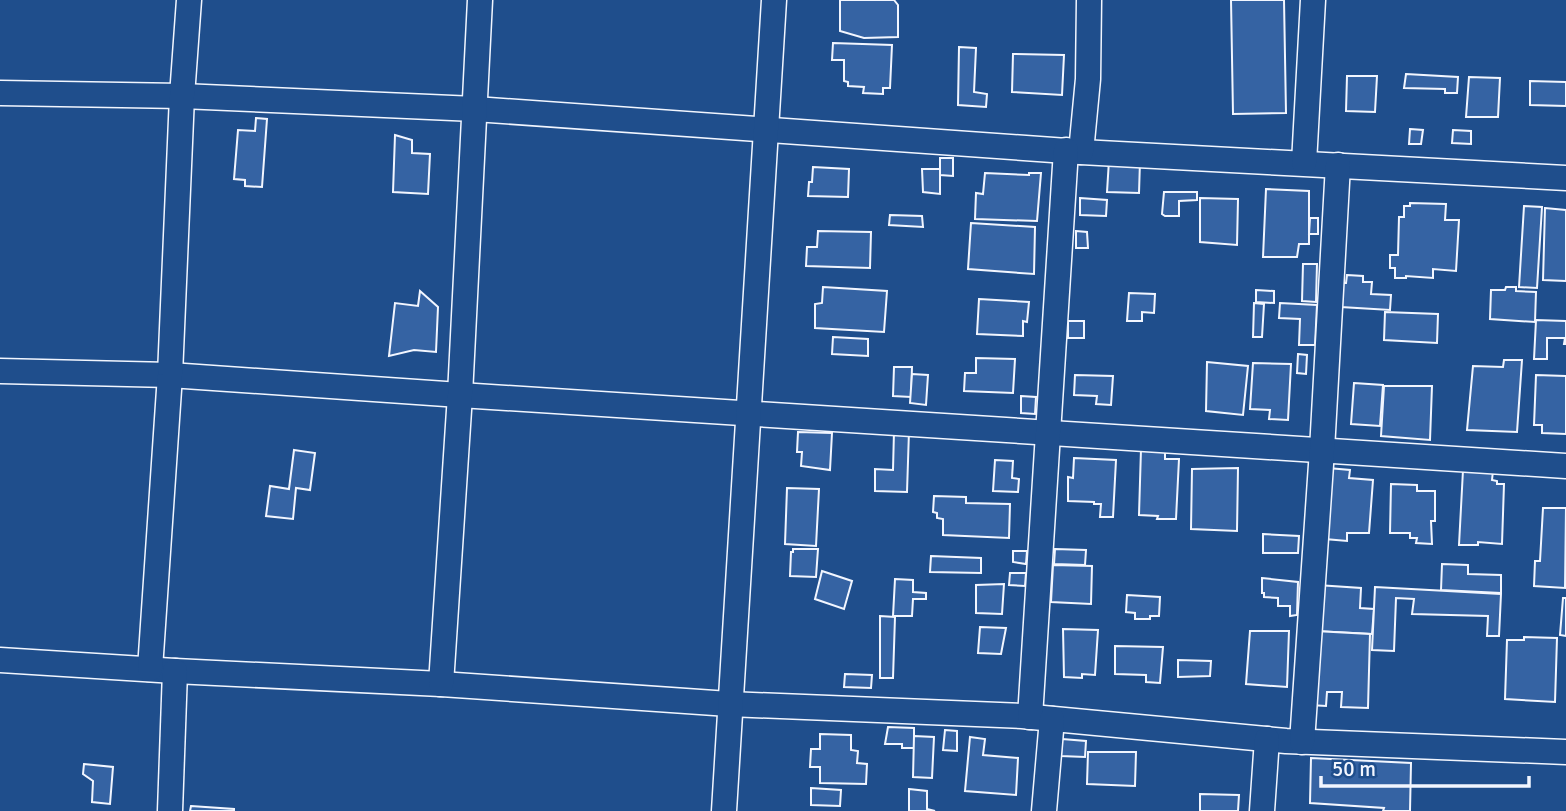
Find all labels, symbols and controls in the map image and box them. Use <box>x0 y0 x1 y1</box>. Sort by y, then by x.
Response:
scale bar <box>1321 744 1529 788</box>
text: 50 m <box>1332 756 1376 782</box>

